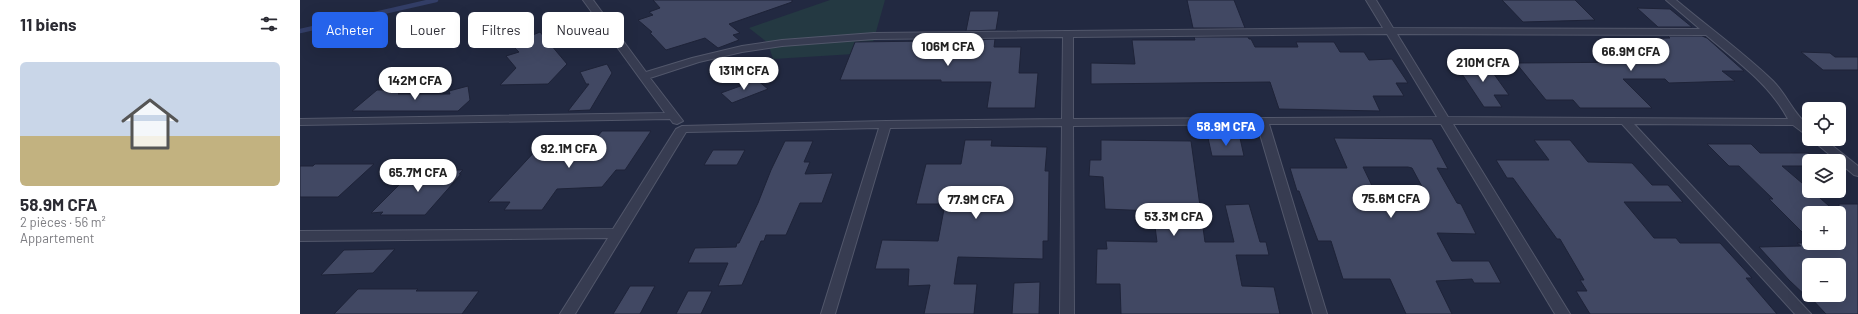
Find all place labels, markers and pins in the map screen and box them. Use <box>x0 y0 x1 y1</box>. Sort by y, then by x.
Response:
pin: 106M CFA <box>907 33 989 67</box>
pin: 66.9M CFA <box>1585 38 1677 72</box>
pin: 210M CFA <box>1442 49 1524 83</box>
pin: 131M CFA <box>703 57 785 91</box>
pin: 142M CFA <box>374 67 456 101</box>
pin: 58.9M CFA <box>1180 113 1272 147</box>
pin: 92.1M CFA <box>523 135 615 169</box>
pin: 65.7M CFA <box>372 159 464 193</box>
pin: 75.6M CFA <box>1345 185 1437 219</box>
pin: 77.9M CFA <box>930 186 1022 220</box>
pin: 53.3M CFA <box>1128 203 1220 237</box>

